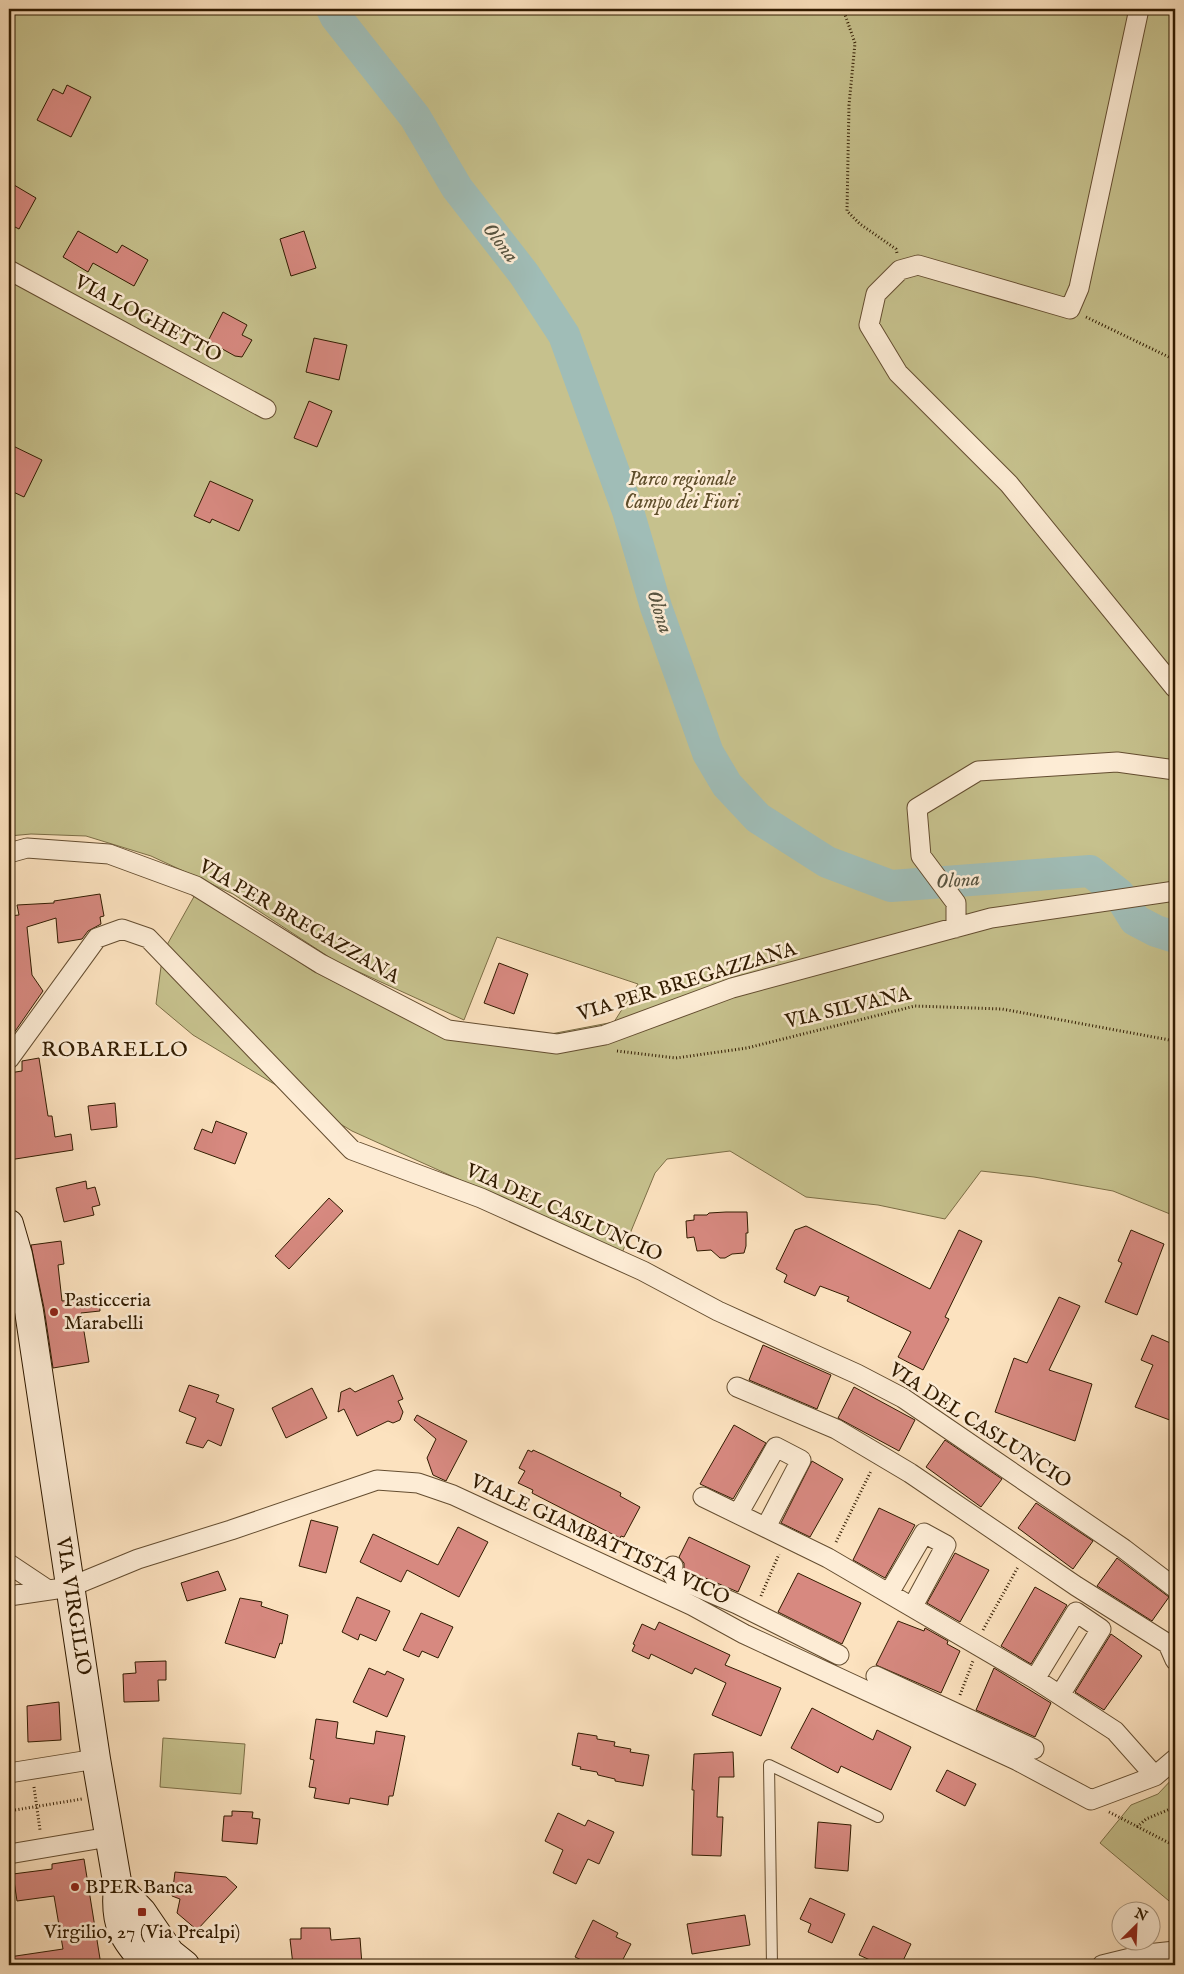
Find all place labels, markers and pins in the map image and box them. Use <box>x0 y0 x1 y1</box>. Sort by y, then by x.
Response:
place label: Pasticceria Marabelli <box>64 1288 151 1336</box>
marker: Pasticceria Marabelli <box>48 1306 60 1318</box>
place label: BPER Banca <box>85 1875 193 1900</box>
marker: BPER Banca <box>69 1881 81 1893</box>
marker: Virgilio, 27 (Via Prealpi) <box>136 1906 148 1918</box>
place label: Virgilio, 27 (Via Prealpi) <box>43 1920 240 1945</box>

